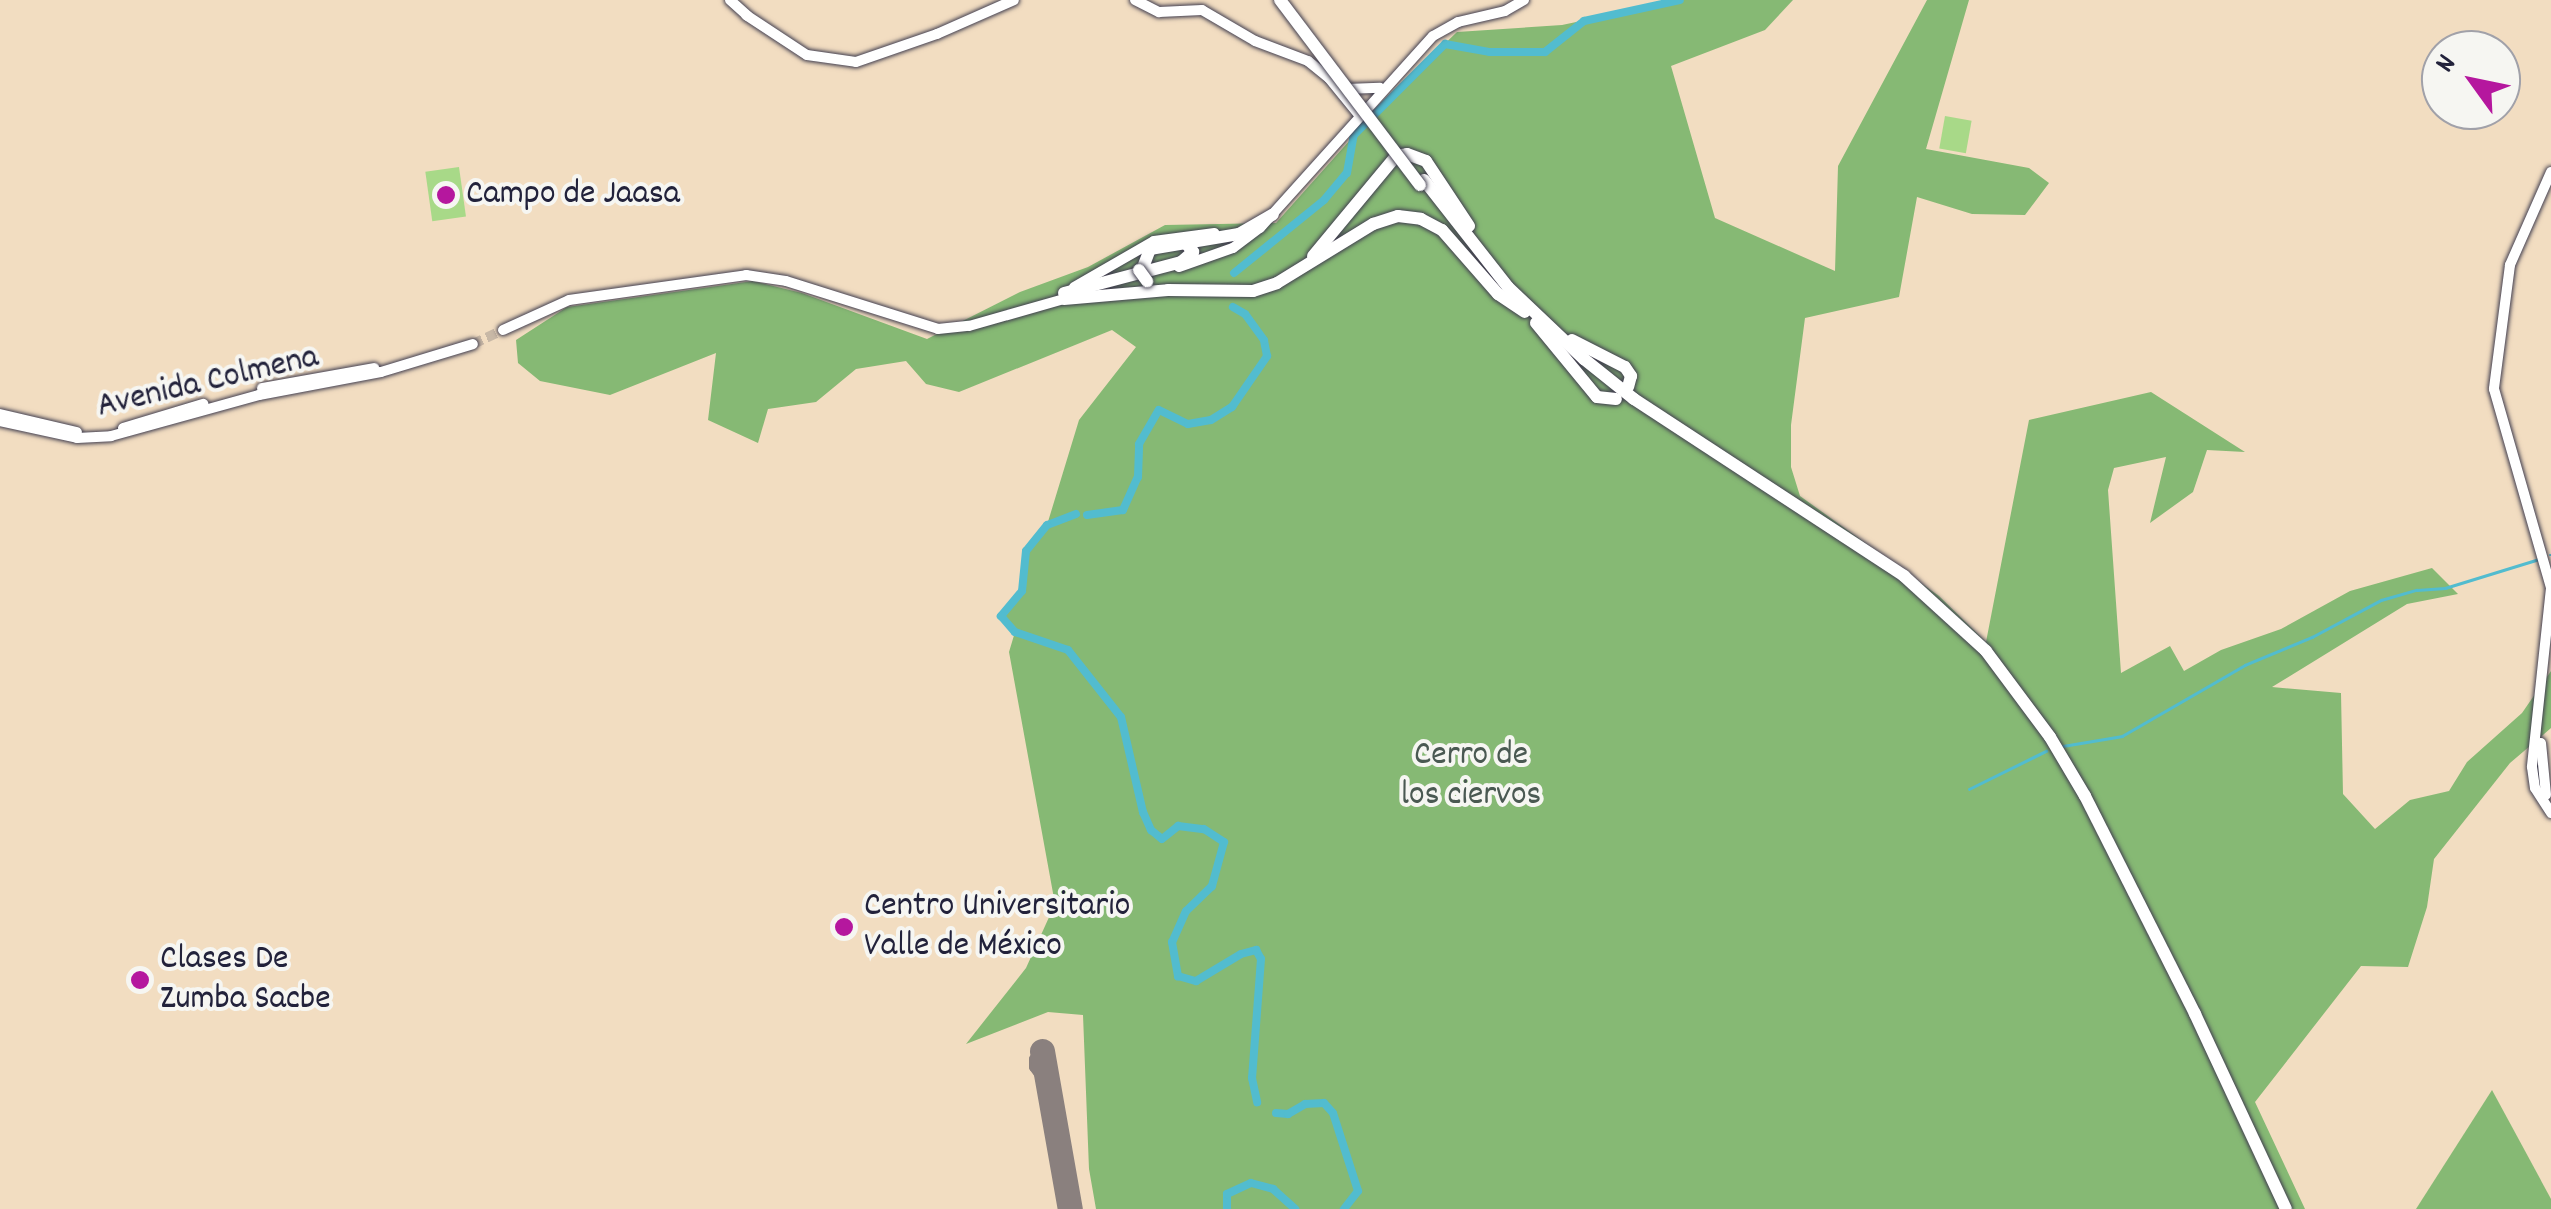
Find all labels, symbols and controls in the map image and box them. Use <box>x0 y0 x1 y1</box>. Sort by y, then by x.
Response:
north arrow <box>2421 30 2521 130</box>
text: N <box>2427 48 2468 81</box>
place label: Campo de Jaasa <box>466 174 680 216</box>
marker: Campo de Jaasa <box>435 184 457 206</box>
street label: Avenida Colmena <box>93 337 323 429</box>
park label: Cerro de los ciervos <box>1401 735 1541 817</box>
place label: Centro Universitario Valle de México <box>864 886 1130 968</box>
marker: Centro Universitario Valle de México <box>833 916 855 938</box>
place label: Clases De Zumba Sacbe <box>160 939 331 1021</box>
marker: Clases De Zumba Sacbe <box>129 969 151 991</box>

